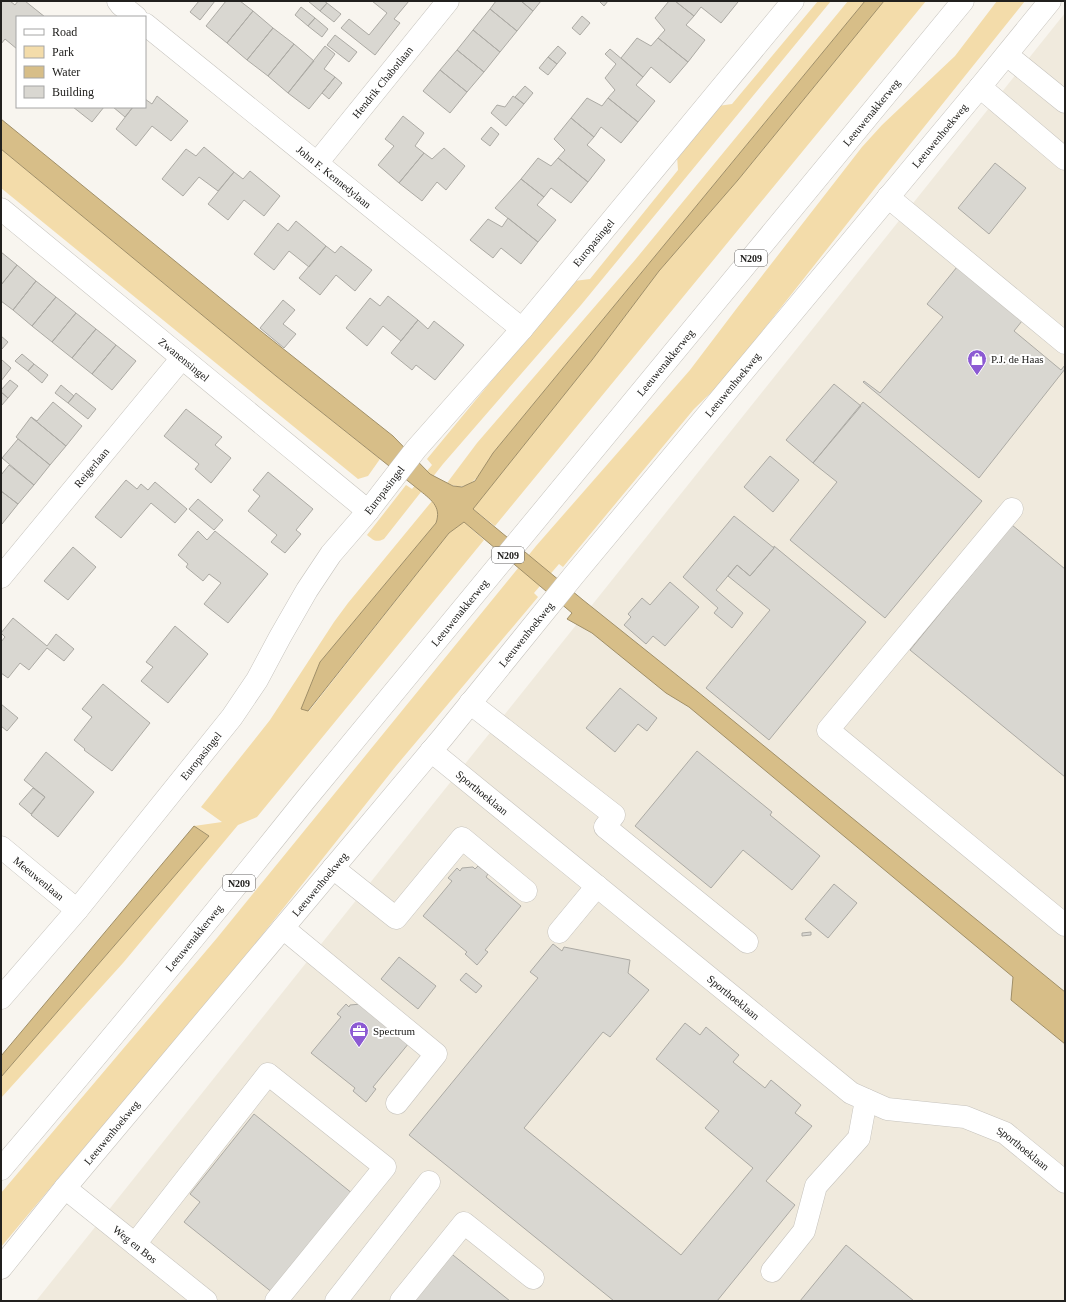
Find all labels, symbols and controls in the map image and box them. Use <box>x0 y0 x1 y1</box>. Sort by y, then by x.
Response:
legend <box>16 16 146 108</box>
text: Road <box>52 25 77 39</box>
street label: Hendrik Chabotlaan <box>350 43 415 120</box>
text: Park <box>52 45 74 59</box>
text: Water <box>52 65 80 79</box>
street label: Leeuwenakkerweg <box>840 76 903 148</box>
text: Building <box>52 85 94 99</box>
street label: Leeuwenhoekweg <box>909 100 970 170</box>
street label: John F. Kennedylaan <box>294 143 374 211</box>
street label: Europasingel <box>570 216 616 269</box>
road number: N209 <box>735 250 767 266</box>
street label: Leeuwenakkerweg <box>634 326 697 398</box>
street label: Zwanensingel <box>156 335 212 384</box>
shop icon: P.J. de Haas <box>966 348 988 376</box>
street label: Leeuwenhoekweg <box>702 350 763 419</box>
place label: P.J. de Haas <box>991 353 1044 365</box>
street label: Reigerlaan <box>72 445 112 490</box>
street label: Europasingel <box>362 463 407 517</box>
road number: N209 <box>492 547 524 563</box>
street label: Leeuwenakkerweg <box>428 576 491 648</box>
street label: Leeuwenhoekweg <box>496 599 556 669</box>
street label: Europasingel <box>178 729 224 782</box>
street label: Sporthoeklaan <box>454 768 511 818</box>
street label: Leeuwenhoekweg <box>289 849 350 919</box>
street label: Meeuwenlaan <box>11 854 67 903</box>
road number: N209 <box>223 875 255 891</box>
street label: Leeuwenakkerweg <box>163 901 225 974</box>
street label: Sporthoeklaan <box>705 973 762 1022</box>
office icon: Spectrum <box>348 1020 370 1048</box>
place label: Spectrum <box>373 1025 416 1037</box>
street label: Leeuwenhoekweg <box>81 1097 142 1167</box>
street label: Sporthoeklaan <box>995 1124 1052 1173</box>
street label: Weg en Bos <box>111 1223 160 1266</box>

